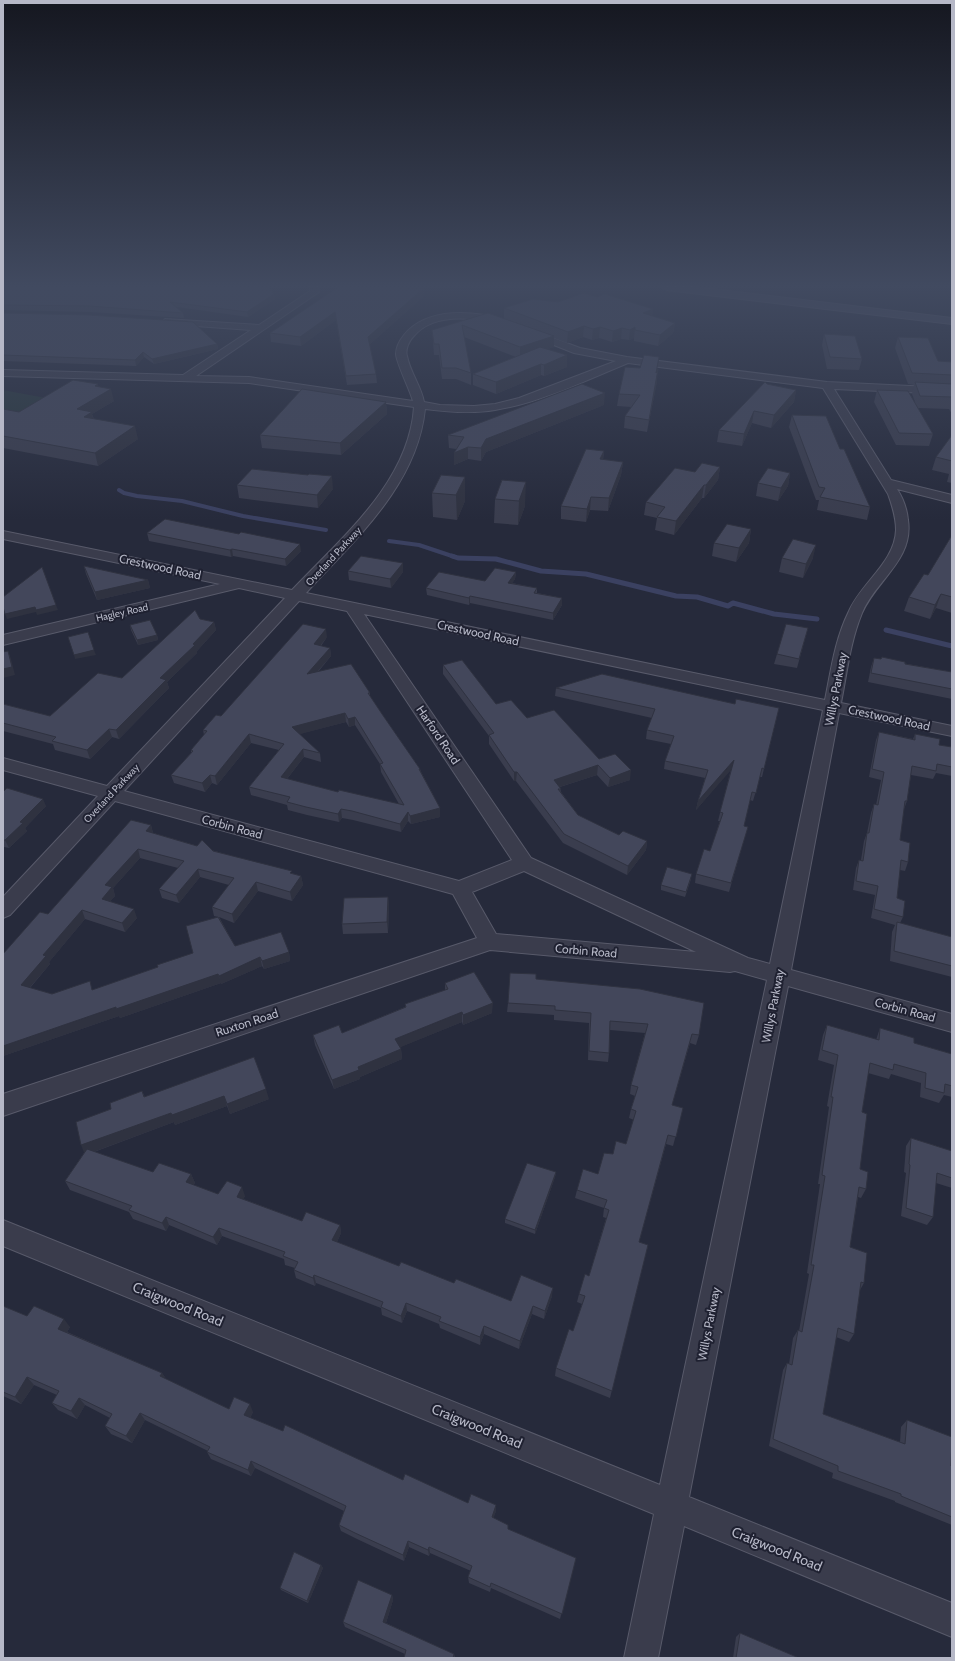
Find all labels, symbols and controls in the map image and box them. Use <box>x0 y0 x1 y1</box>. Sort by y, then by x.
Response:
street label: Overland Parkway <box>303 524 364 589</box>
street label: Crestwood Road <box>118 551 202 583</box>
street label: Hagley Road <box>95 600 149 625</box>
street label: Crestwood Road <box>436 617 520 649</box>
street label: Willys Parkway <box>821 651 850 727</box>
street label: Crestwood Road <box>847 702 931 734</box>
street label: Harford Road <box>413 703 463 767</box>
street label: Overland Parkway <box>81 761 142 826</box>
street label: Corbin Road <box>200 811 264 842</box>
street label: Corbin Road <box>554 940 618 961</box>
street label: Willys Parkway <box>758 968 787 1044</box>
street label: Corbin Road <box>873 994 937 1025</box>
street label: Ruxton Road <box>214 1005 280 1040</box>
street label: Craigwood Road <box>130 1278 226 1330</box>
street label: Willys Parkway <box>694 1286 723 1362</box>
street label: Craigwood Road <box>429 1400 525 1452</box>
street label: Craigwood Road <box>729 1523 825 1575</box>

